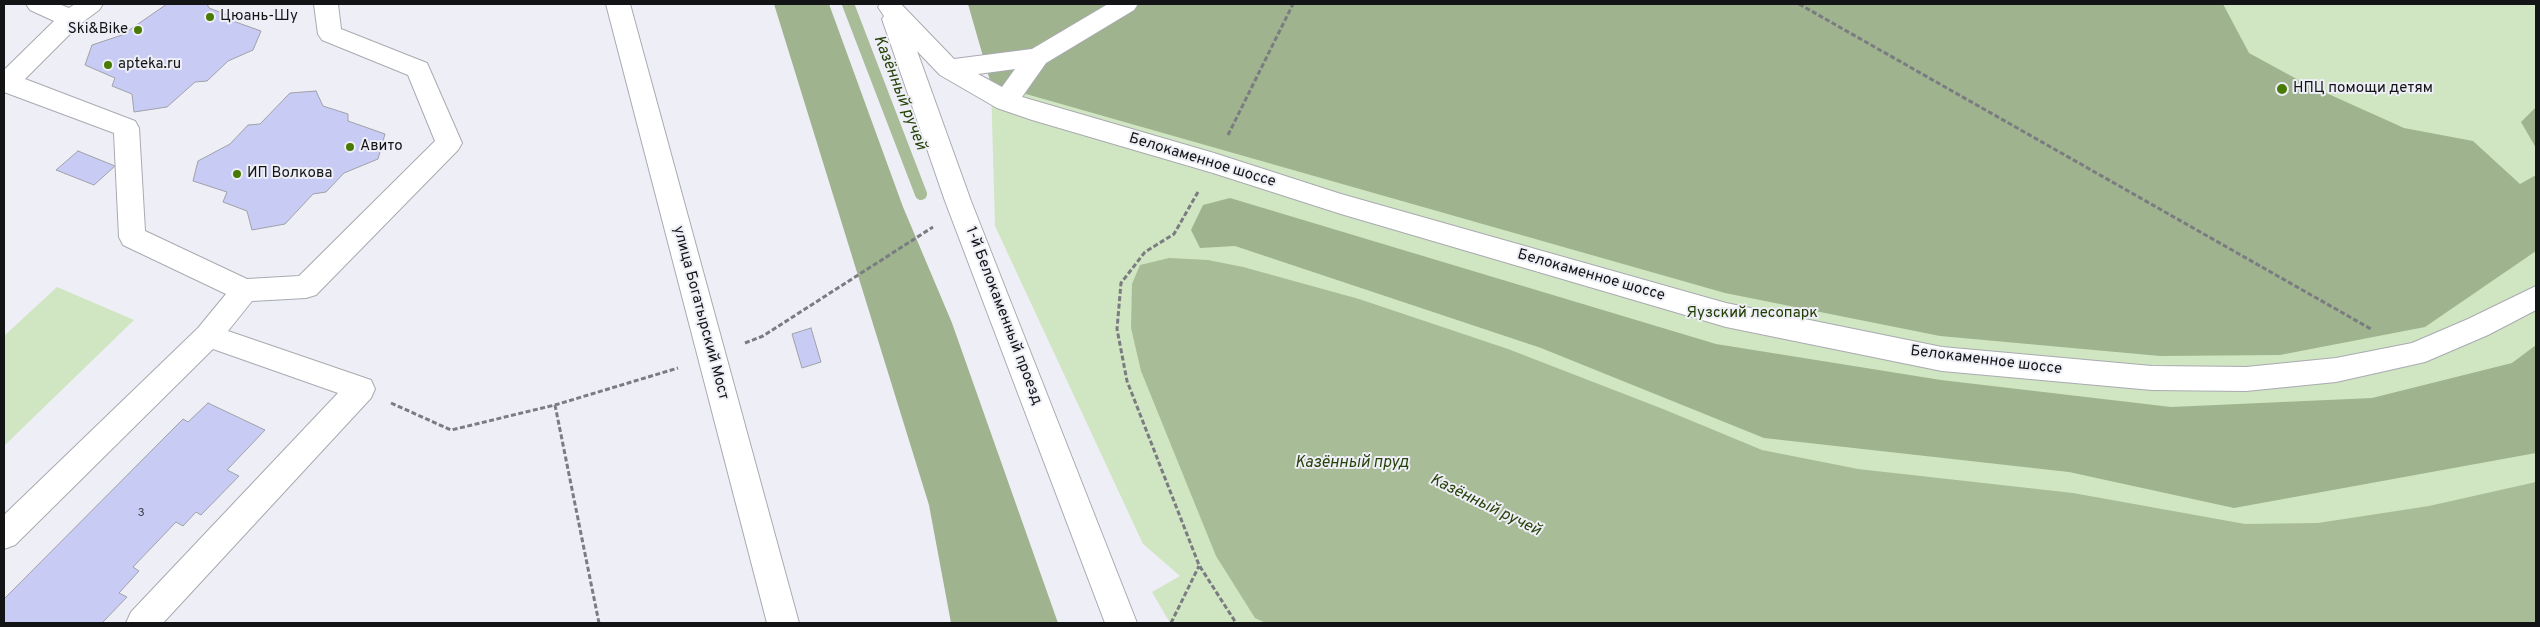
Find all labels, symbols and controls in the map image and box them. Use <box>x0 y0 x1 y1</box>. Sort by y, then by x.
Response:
place label: Цюань-Шу <box>220 8 298 26</box>
marker: Цюань-Шу <box>204 11 216 23</box>
place label: Ski&Bike <box>68 21 128 39</box>
marker: Ski&Bike <box>132 24 144 36</box>
water label: Казённый ручей <box>868 33 930 153</box>
place label: apteka.ru <box>118 56 181 74</box>
marker: apteka.ru <box>102 59 114 71</box>
place label: НПЦ помощи детям <box>2293 80 2433 98</box>
marker: НПЦ помощи детям <box>2275 82 2289 96</box>
street label: Белокаменное шоссе <box>1126 130 1278 192</box>
place label: Авито <box>360 138 403 156</box>
marker: Авито <box>344 141 356 153</box>
place label: ИП Волкова <box>247 165 332 183</box>
marker: ИП Волкова <box>231 168 243 180</box>
street label: улица Богатырский Мост <box>668 224 732 402</box>
street label: 1-й Белокаменный проезд <box>961 224 1045 408</box>
street label: Белокаменное шоссе <box>1515 246 1667 306</box>
park label: Яузский лесопарк <box>1686 305 1818 323</box>
street label: Белокаменное шоссе <box>1909 343 2063 379</box>
water label: Казённый пруд <box>1295 454 1409 474</box>
water label: Казённый ручей <box>1426 471 1544 541</box>
house number: 3 <box>137 507 145 521</box>

